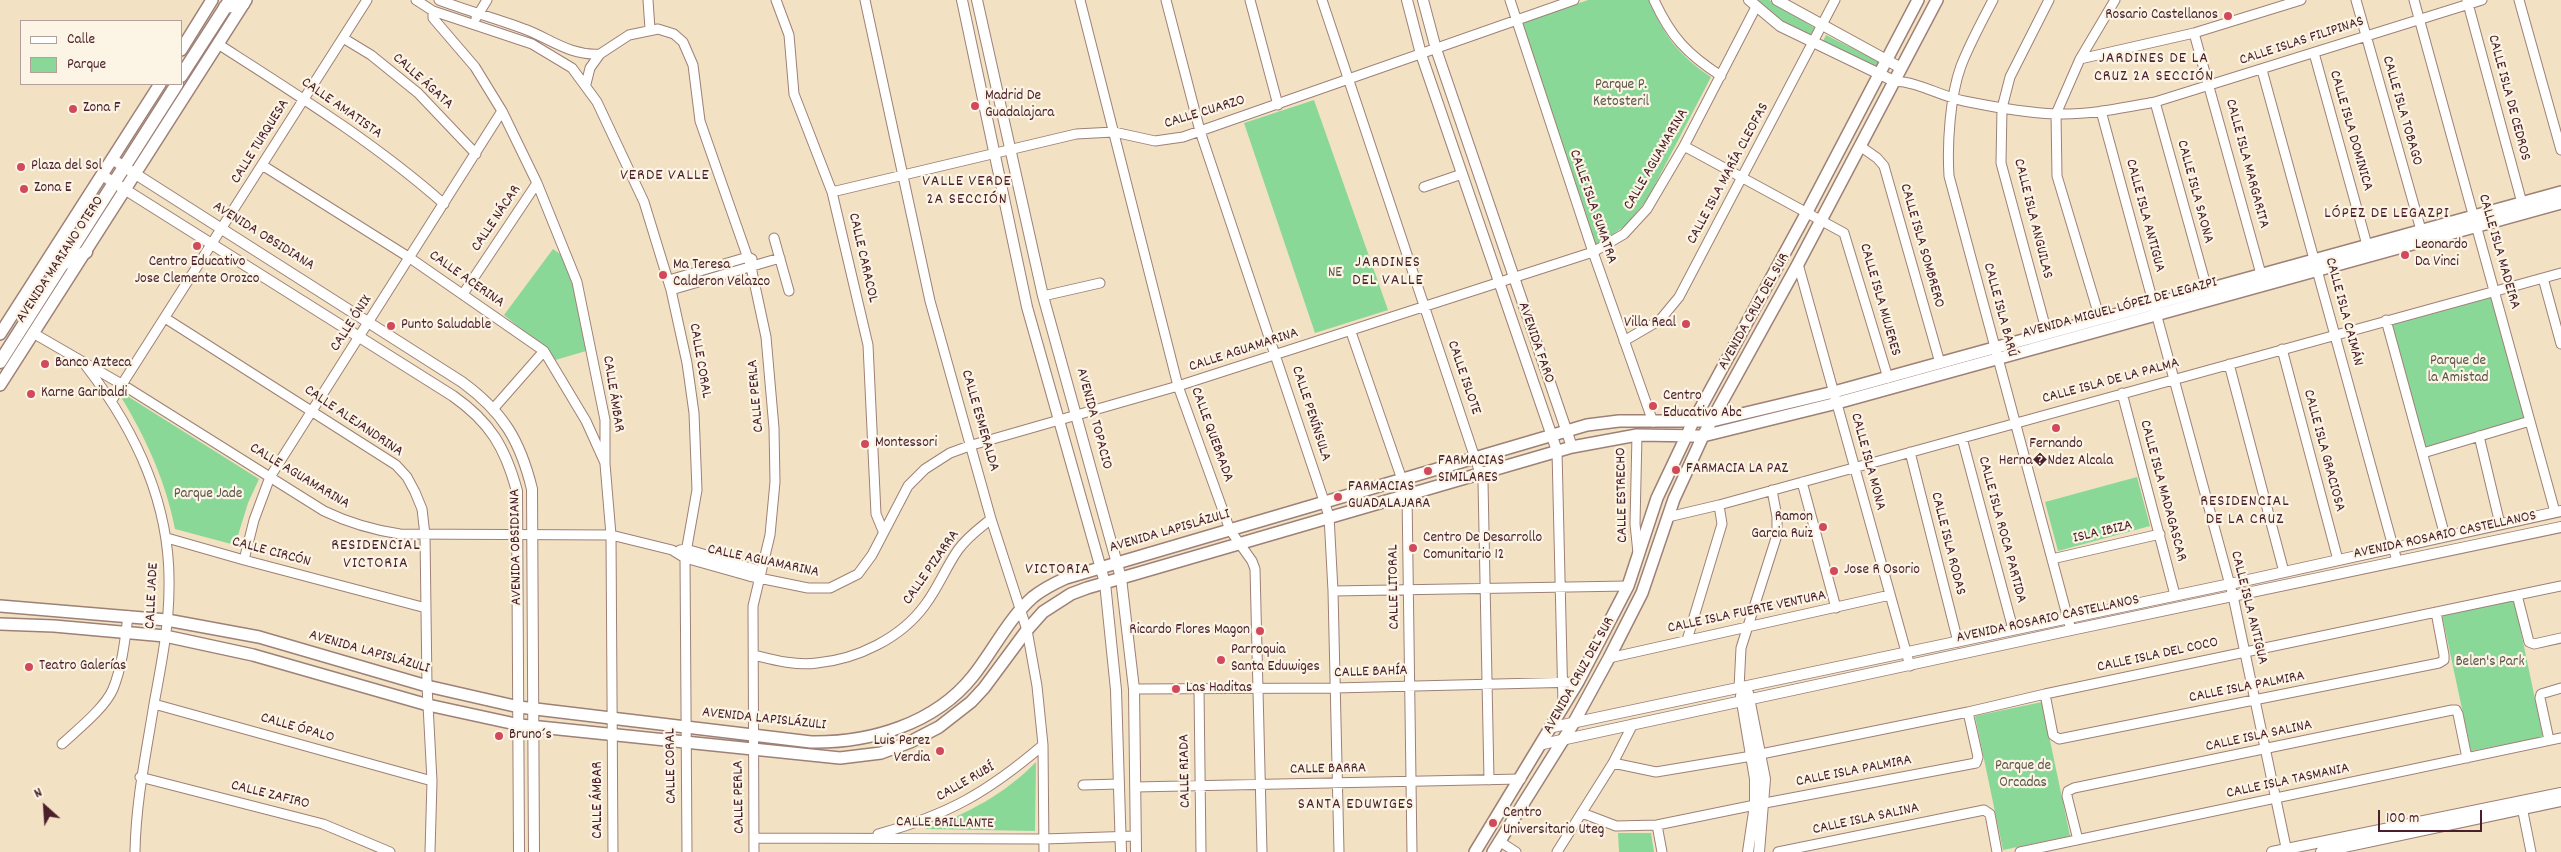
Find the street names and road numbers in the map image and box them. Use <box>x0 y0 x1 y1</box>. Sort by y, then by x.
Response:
street label: CALLE ISLAS FILIPINAS <box>2238 13 2366 71</box>
street label: CALLE ISLA DE CEDROS <box>2483 33 2533 163</box>
street label: CALLE ÁGATA <box>388 50 456 114</box>
street label: CALLE ISLA TOBAGO <box>2377 54 2425 168</box>
street label: CALLE ISLA DOMINICA <box>2324 69 2376 193</box>
street label: CALLE AMATISTA <box>297 74 385 144</box>
street label: CALLE CUARZO <box>1162 92 1248 134</box>
street label: CALLE TURQUESA <box>228 96 294 188</box>
street label: CALLE ISLA MARGARITA <box>2220 97 2272 231</box>
street label: CALLE ISLA MARÍA CLEOFAS <box>1684 100 1774 248</box>
street label: CALLE AGUAMARINA <box>1621 106 1693 214</box>
street label: CALLE ISLA SAONA <box>2172 138 2216 246</box>
street label: CALLE ISLA SUMATRA <box>1564 148 1620 266</box>
street label: CALLE ISLA ANGUILAS <box>2008 157 2056 281</box>
street label: CALLE ISLA ANTIGUA <box>2120 157 2168 275</box>
street label: CALLE NÁCAR <box>468 182 526 256</box>
street label: CALLE ISLA SOMBRERO <box>1895 182 1947 310</box>
street label: CALLE ISLA MADEIRA <box>2473 192 2523 312</box>
street label: AVENIDA MARIANO OTERO <box>13 193 109 327</box>
street label: AVENIDA OBSIDIANA <box>209 198 317 276</box>
street label: CALLE CARACOL <box>843 211 881 305</box>
street label: CALLE ISLA MUJERES <box>1854 242 1904 358</box>
street label: CALLE ACERINA <box>425 247 507 313</box>
street label: AVENIDA CRUZ DEL SUR <box>1715 250 1795 374</box>
street label: CALLE ISLA CAIMÁN <box>2320 256 2366 368</box>
street label: CALLE ISLA BARÚ <box>1978 261 2020 359</box>
street label: AVENIDA MIGUEL LÓPEZ DE LEGAZPI <box>2021 274 2219 344</box>
street label: CALLE ÓNIX <box>327 292 377 356</box>
street label: AVENIDA FARO <box>1513 300 1557 386</box>
street label: CALLE CORAL <box>684 322 714 400</box>
street label: CALLE AGUAMARINA <box>1187 325 1301 377</box>
street label: CALLE ISLOTE <box>1442 339 1484 417</box>
street label: CALLE ÁMBAR <box>597 354 627 434</box>
street label: CALLE ISLA DE LA PALMA <box>2041 355 2181 409</box>
street label: CALLE PERLA <box>745 359 769 433</box>
street label: CALLE PENÍNSULA <box>1286 364 1334 464</box>
street label: AVENIDA TOPACIO <box>1071 366 1115 472</box>
street label: CALLE ESMERALDA <box>956 368 1002 474</box>
street label: CALLE ALEJANDRINA <box>300 382 406 462</box>
street label: CALLE QUEBRADA <box>1186 385 1236 485</box>
street label: CALLE ISLA GRACIOSA <box>2298 388 2348 514</box>
street label: CALLE ISLA MONA <box>1845 411 1889 513</box>
street label: CALLE ISLA MADAGASCAR <box>2134 418 2190 564</box>
street label: CALLE AGUAMARINA <box>246 440 352 514</box>
street label: CALLE ESTRECHO <box>1613 447 1633 543</box>
street label: CALLE ISLA ROCA PARTIDA <box>1973 455 2029 605</box>
street label: AVENIDA OBSIDIANA <box>507 488 527 606</box>
street label: CALLE ISLA RODAS <box>1925 491 1969 597</box>
street label: AVENIDA LAPISLÁZULI <box>1108 506 1232 558</box>
street label: AVENIDA ROSARIO CASTELLANOS <box>2352 508 2538 564</box>
street label: ISLA IBIZA <box>2072 517 2134 549</box>
street label: CALLE PIZARRA <box>900 527 964 609</box>
street label: CALLE CIRCÓN <box>230 534 312 572</box>
street label: CALLE AGUAMARINA <box>705 541 821 583</box>
street label: CALLE LITORAL <box>1385 544 1405 630</box>
street label: CALLE ISLA ANTIGUA <box>2225 549 2271 667</box>
street label: CALLE JADE <box>142 562 164 630</box>
street label: CALLE ISLA FUERTE VENTURA <box>1666 587 1828 639</box>
street label: AVENIDA ROSARIO CASTELLANOS <box>1955 592 2141 648</box>
street label: AVENIDA CRUZ DEL SUR <box>1540 614 1620 738</box>
street label: AVENIDA LAPISLÁZULI <box>307 627 431 679</box>
street label: CALLE ISLA DEL COCO <box>2096 634 2220 678</box>
street label: CALLE BAHÍA <box>1334 663 1408 683</box>
street label: CALLE ISLA PALMIRA <box>2188 668 2306 708</box>
street label: AVENIDA LAPISLÁZULI <box>701 705 827 735</box>
street label: CALLE ÓPALO <box>258 710 336 748</box>
street label: CALLE ISLA SALINA <box>2204 717 2314 757</box>
street label: CALLE CORAL <box>662 728 682 804</box>
street label: CALLE RIADA <box>1176 734 1196 808</box>
street label: CALLE ISLA PALMIRA <box>1795 752 1913 792</box>
street label: CALLE RUBÍ <box>934 759 998 807</box>
street label: CALLE PERLA <box>730 760 750 834</box>
street label: CALLE BARRA <box>1290 760 1366 780</box>
street label: CALLE ISLA TASMANIA <box>2225 760 2351 804</box>
street label: CALLE ÁMBAR <box>590 761 608 839</box>
street label: CALLE ZAFIRO <box>229 778 311 814</box>
street label: CALLE ISLA SALINA <box>1811 800 1921 840</box>
street label: CALLE BRILLANTE <box>896 814 994 834</box>

